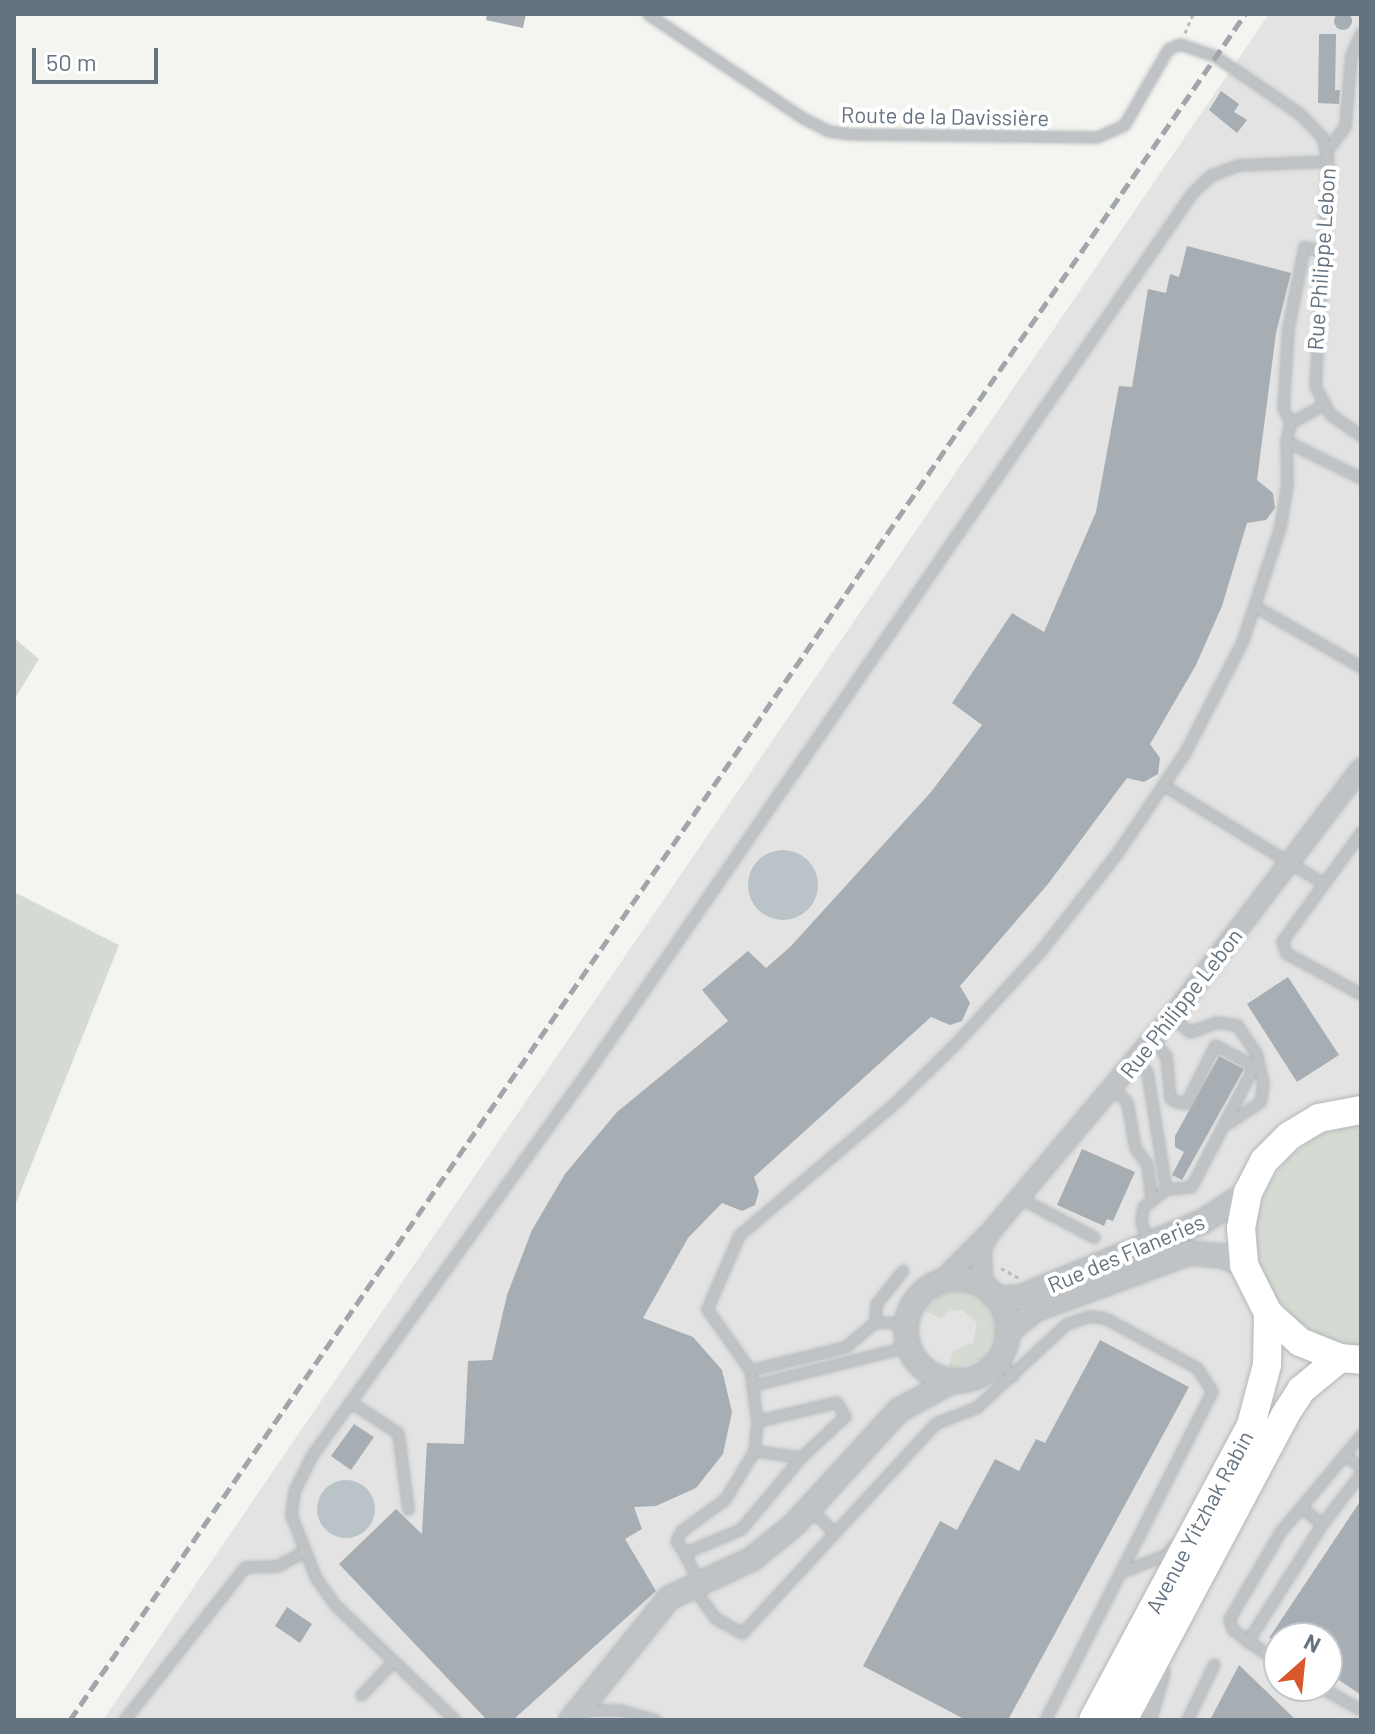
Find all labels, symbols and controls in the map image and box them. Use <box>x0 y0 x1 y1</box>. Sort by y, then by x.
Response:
scale bar <box>36 32 162 82</box>
text: 50 m <box>46 47 97 76</box>
street label: Route de la Davissière <box>841 101 1049 131</box>
street label: Rue Philippe Lebon <box>1301 167 1341 351</box>
street label: Rue Philippe Lebon <box>1114 923 1248 1083</box>
street label: Rue des Flaneries <box>1044 1208 1208 1298</box>
street label: Avenue Yitzhak Rabin <box>1140 1426 1258 1618</box>
north arrow <box>1263 1622 1343 1702</box>
text: N <box>1301 1627 1325 1657</box>

